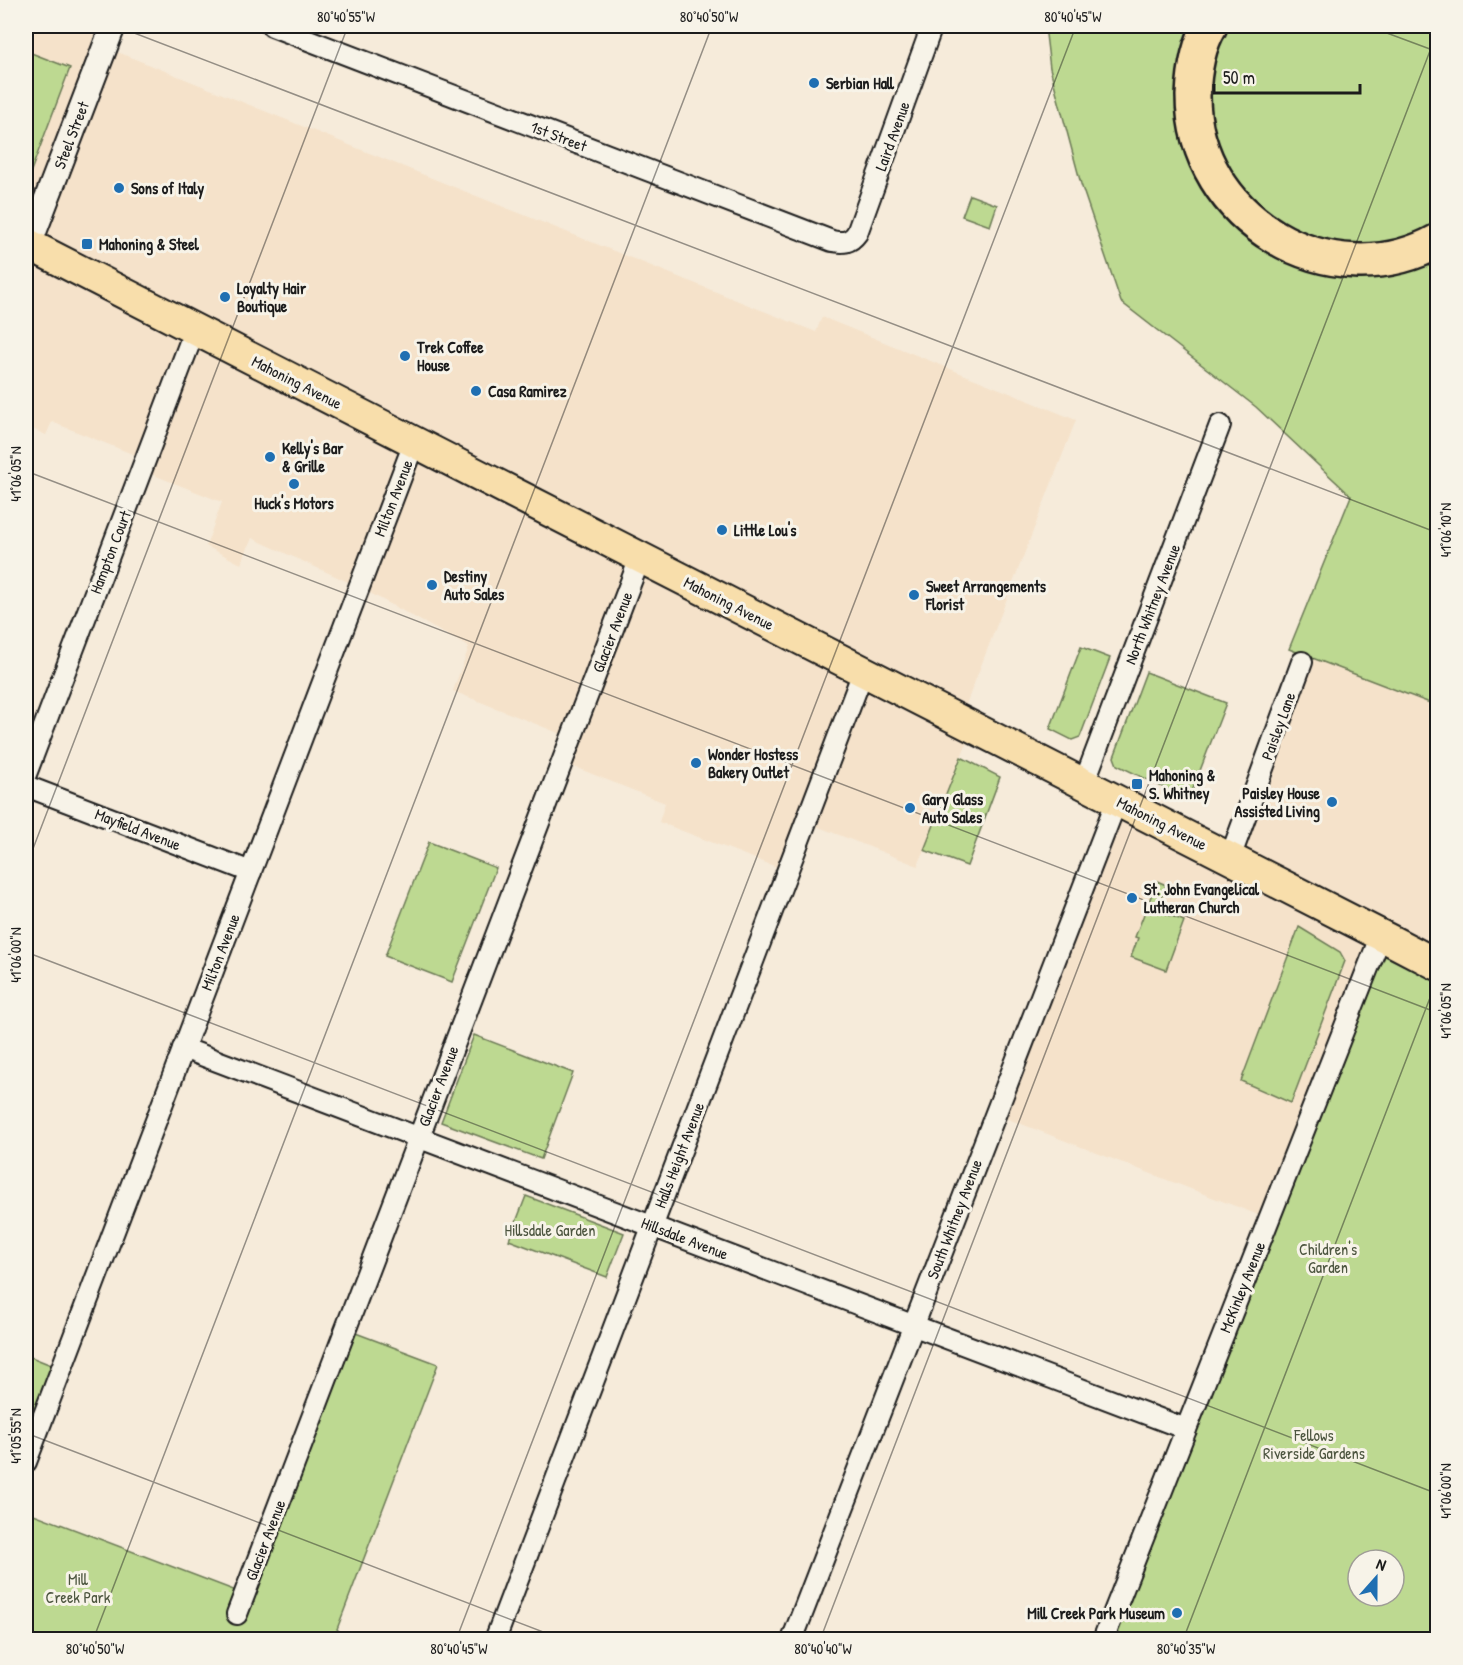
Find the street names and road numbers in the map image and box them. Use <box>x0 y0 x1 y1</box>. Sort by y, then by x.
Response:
street label: Steel Street <box>48 98 94 172</box>
street label: Laird Avenue <box>869 98 915 174</box>
street label: 1st Street <box>528 115 591 157</box>
street label: Mahoning Avenue <box>248 350 346 414</box>
street label: Milton Avenue <box>368 456 418 540</box>
street label: Hampton Court <box>84 507 136 597</box>
street label: North Whitney Avenue <box>1119 540 1185 667</box>
street label: Mahoning Avenue <box>680 571 778 635</box>
street label: Glacier Avenue <box>587 588 638 676</box>
street label: Paisley Lane <box>1256 688 1301 763</box>
street label: Mahoning Avenue <box>1113 791 1211 855</box>
street label: Mayfield Avenue <box>92 803 185 856</box>
street label: Milton Avenue <box>195 910 245 994</box>
street label: Glacier Avenue <box>413 1042 464 1130</box>
street label: Halls Height Avenue <box>649 1098 709 1211</box>
street label: South Whitney Avenue <box>921 1155 987 1282</box>
street label: Hillsdale Avenue <box>638 1211 732 1265</box>
street label: McKinley Avenue <box>1214 1238 1271 1336</box>
street label: Glacier Avenue <box>240 1496 291 1584</box>

